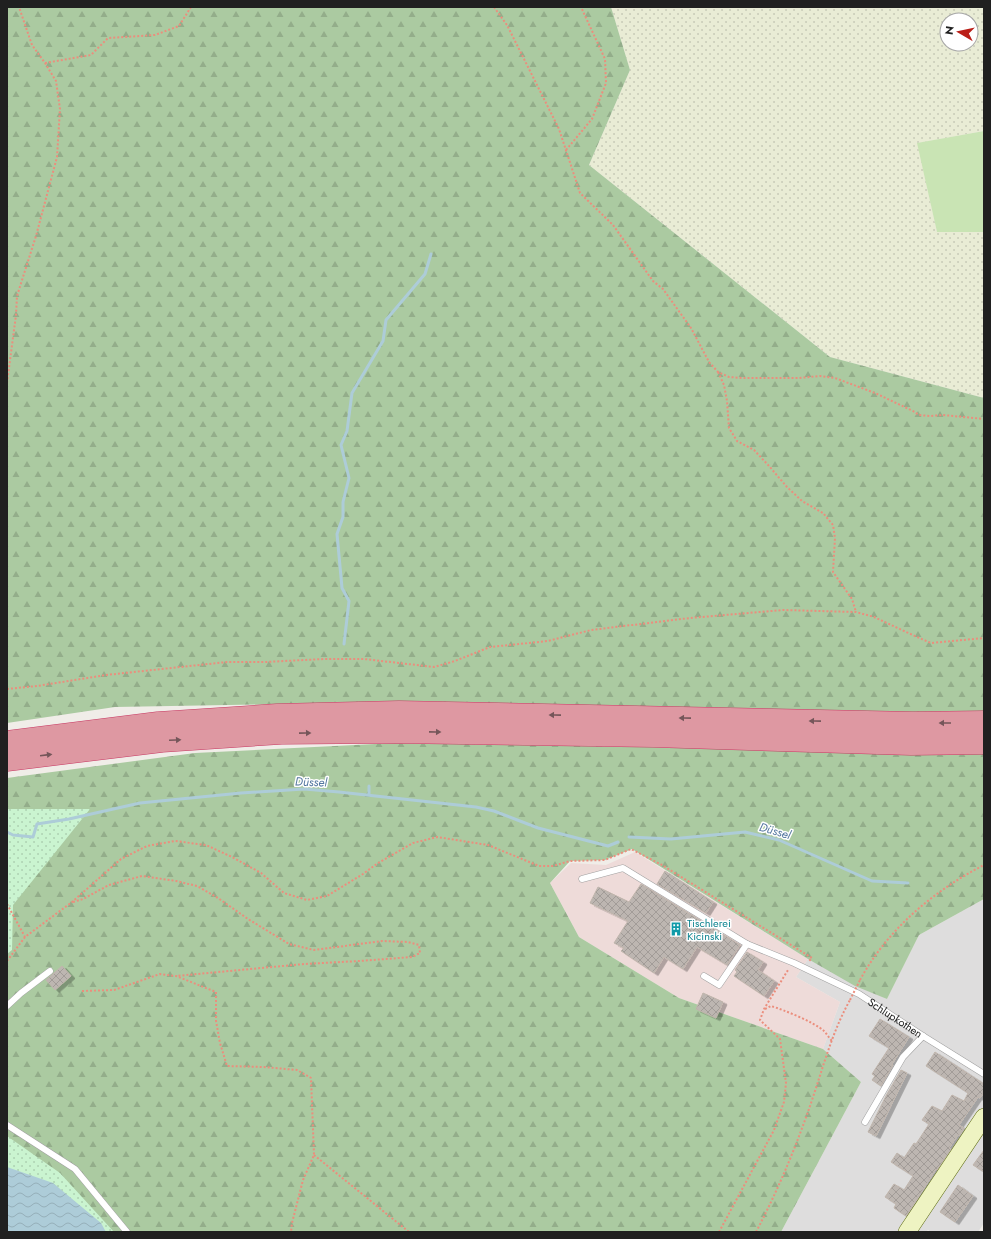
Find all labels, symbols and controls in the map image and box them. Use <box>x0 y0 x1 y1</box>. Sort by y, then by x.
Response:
north arrow <box>939 12 979 52</box>
text: N <box>941 25 958 36</box>
one-way arrow <box>548 712 561 718</box>
one-way arrow <box>678 715 691 721</box>
one-way arrow <box>808 718 821 724</box>
one-way arrow <box>938 720 951 726</box>
one-way arrow <box>429 729 442 735</box>
one-way arrow <box>299 730 312 736</box>
one-way arrow <box>169 736 181 743</box>
one-way arrow <box>40 752 52 758</box>
water label: Düssel <box>295 772 329 792</box>
water label: Düssel <box>757 818 794 844</box>
place label: Tischlerei Kicinski <box>687 915 731 944</box>
building icon: Tischlerei Kicinski <box>668 921 684 937</box>
street label: Schlupkothen <box>865 994 926 1042</box>

